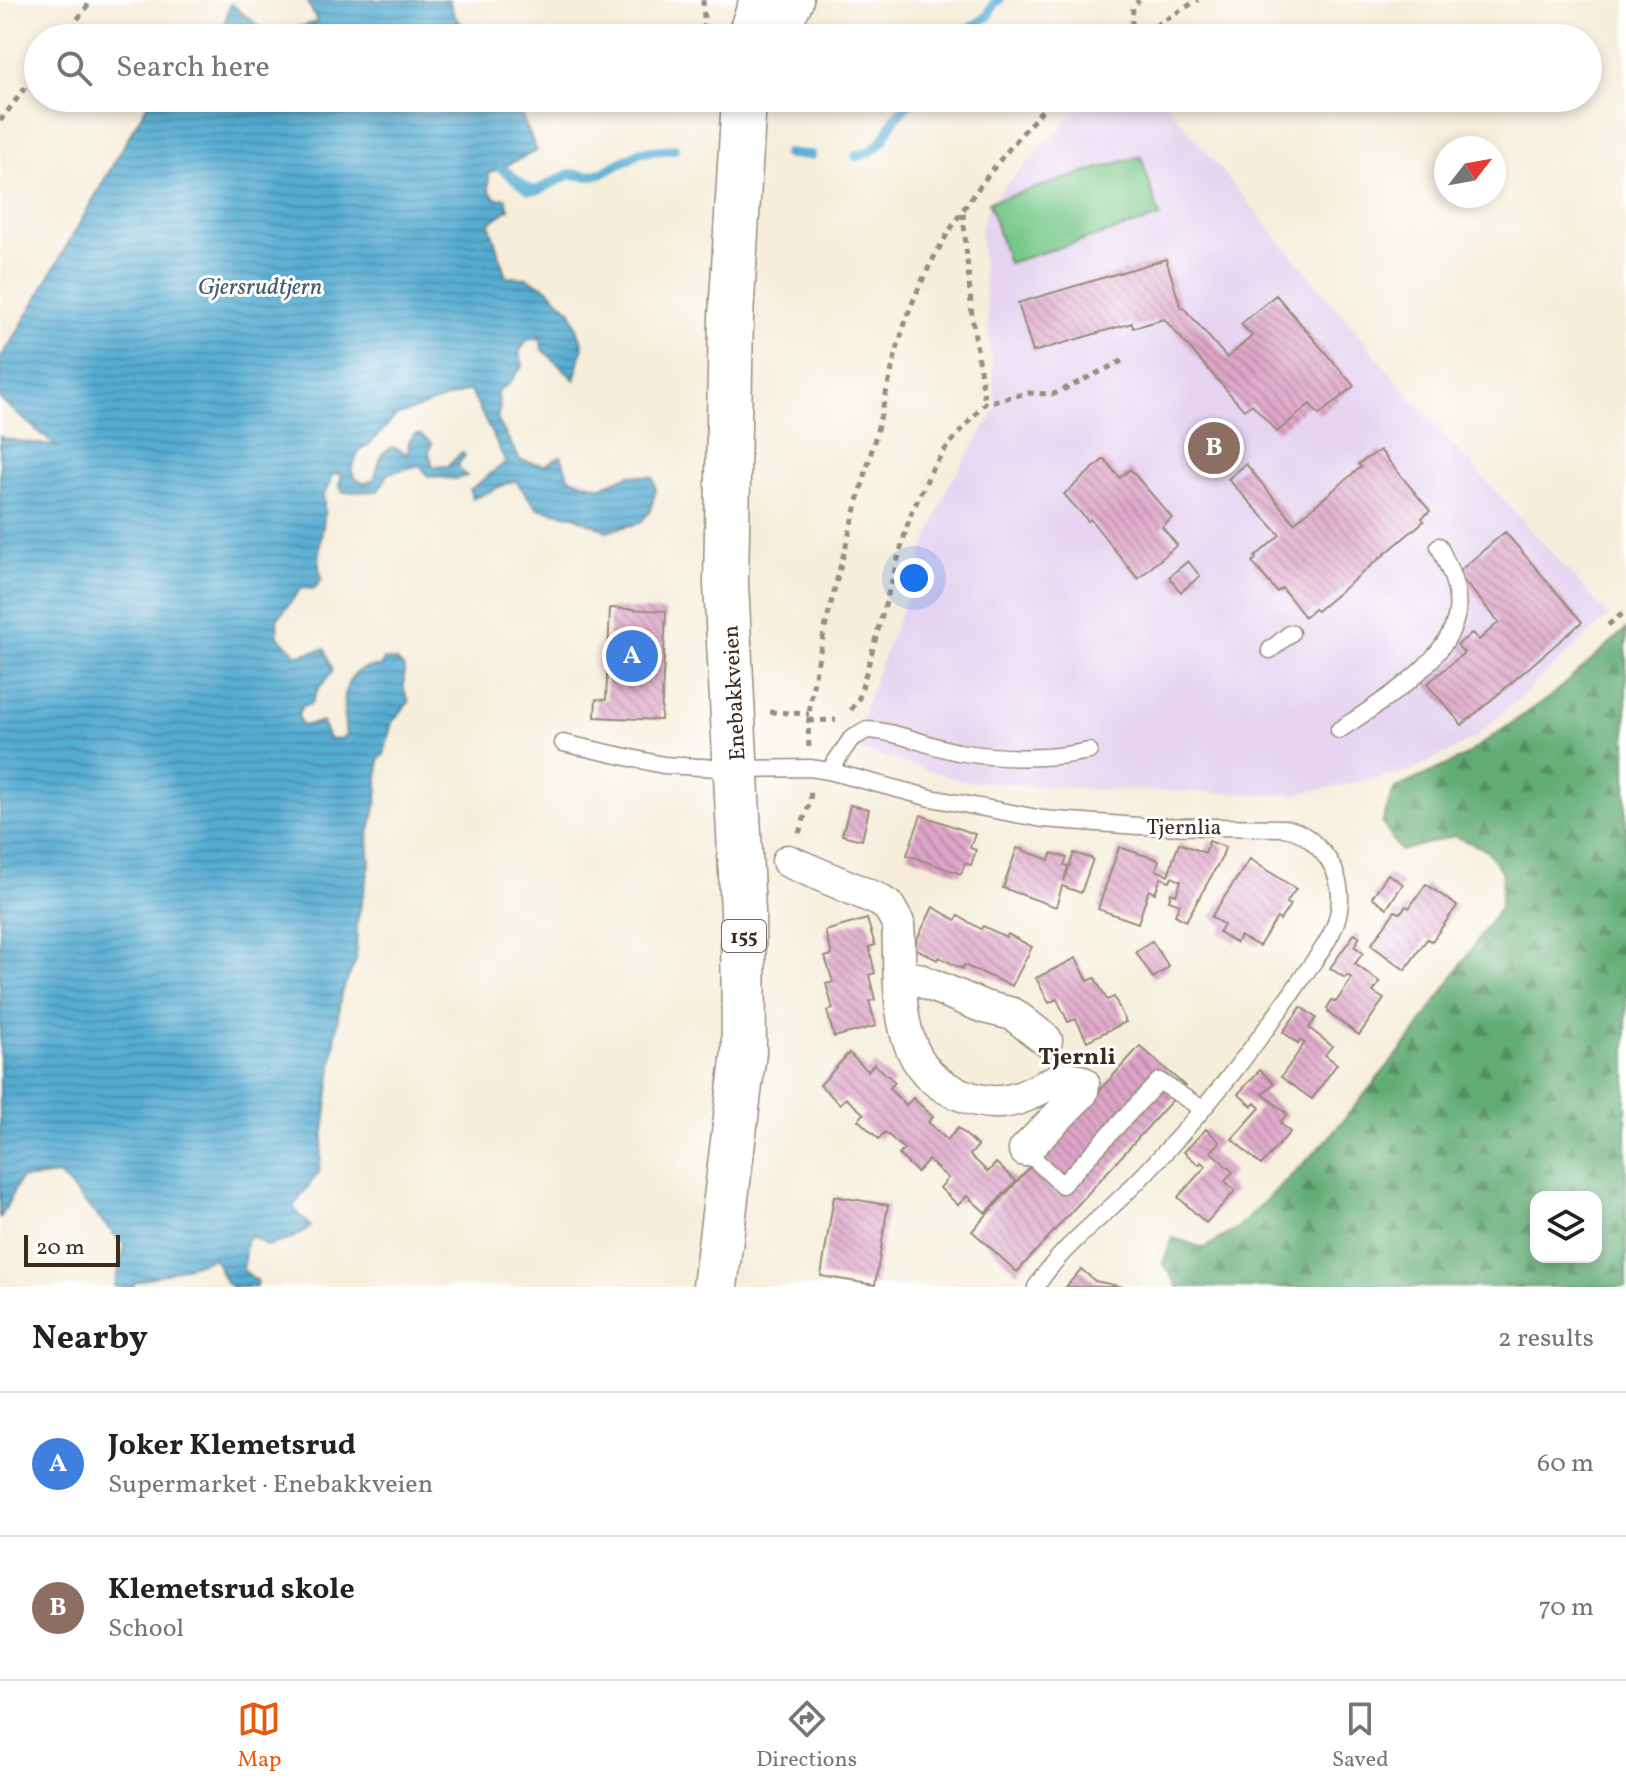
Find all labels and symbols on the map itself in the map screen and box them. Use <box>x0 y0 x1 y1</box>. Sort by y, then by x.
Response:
north arrow <box>1434 136 1506 208</box>
water label: Gjersrudtjern <box>198 271 322 305</box>
pin: B <box>1188 418 1240 478</box>
your location <box>894 558 934 598</box>
street label: Enebakkveien <box>716 624 755 761</box>
pin: A <box>606 626 658 686</box>
street label: Tjernlia <box>1147 813 1222 844</box>
road number: 155 <box>722 920 766 952</box>
district label: Tjernli <box>1038 1041 1116 1075</box>
scale bar <box>24 1231 120 1267</box>

